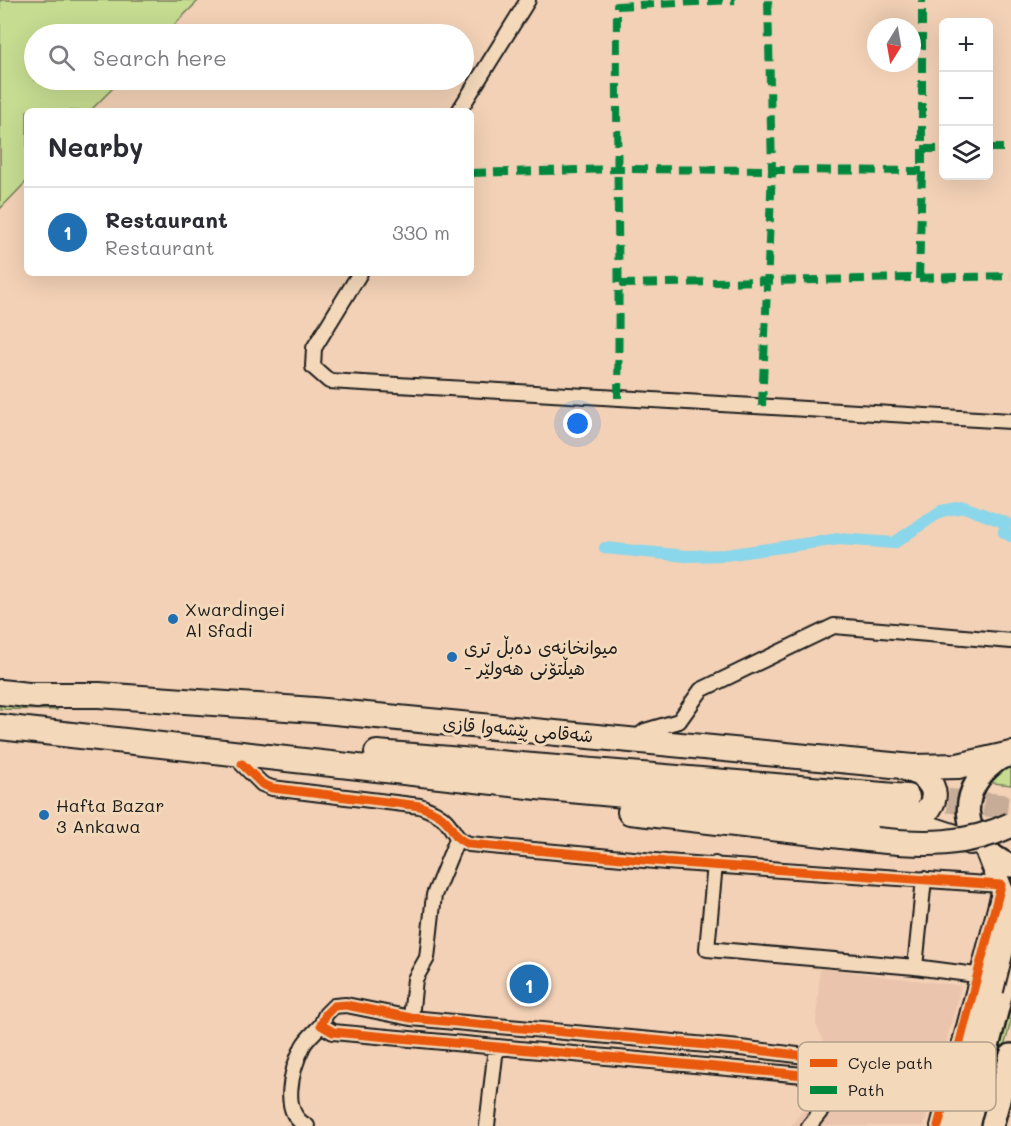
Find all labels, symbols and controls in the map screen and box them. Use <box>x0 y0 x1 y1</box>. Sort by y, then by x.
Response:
north arrow <box>867 18 921 72</box>
map controls <box>939 18 993 180</box>
button: + <box>939 18 993 72</box>
search box <box>24 24 474 90</box>
icon: search <box>45 41 78 74</box>
text: Search here <box>93 43 227 72</box>
button: − <box>939 72 993 126</box>
button: layers <box>939 126 993 180</box>
text: Nearby <box>48 130 143 164</box>
text: Restaurant <box>105 205 228 234</box>
text: 1 <box>63 219 72 245</box>
text: 330 m <box>392 219 450 245</box>
text: Restaurant <box>105 234 215 260</box>
your location <box>563 409 592 438</box>
place label: Xwardingei Al Sfadi <box>185 597 285 642</box>
marker: Xwardingei Al Sfadi <box>166 612 180 626</box>
place label: میوانخانەی دەبڵ تری - هیڵتۆنی هەولێر <box>464 635 618 680</box>
marker: میوانخانەی دەبڵ تری - هیڵتۆنی هەولێر <box>445 650 459 664</box>
street label: شەقامی پێشەوا قازی <box>442 710 594 749</box>
place label: Hafta Bazar 3 Ankawa <box>56 793 165 838</box>
marker: Hafta Bazar 3 Ankawa <box>37 808 51 822</box>
pin: 1 <box>510 962 548 1006</box>
legend <box>798 1042 996 1111</box>
text: Cycle path <box>848 1052 932 1073</box>
text: Path <box>848 1079 884 1100</box>

